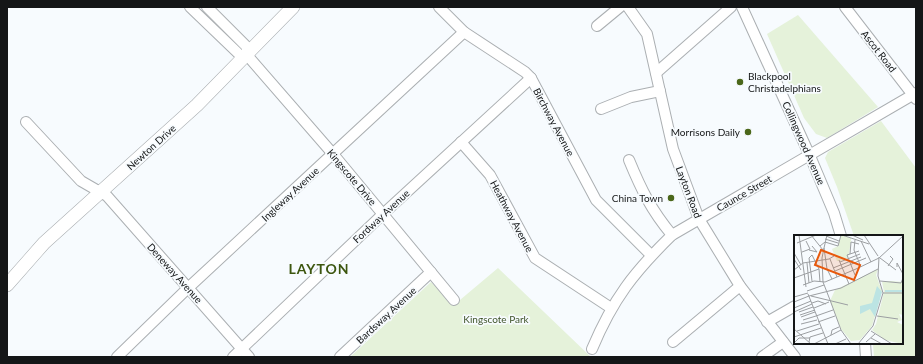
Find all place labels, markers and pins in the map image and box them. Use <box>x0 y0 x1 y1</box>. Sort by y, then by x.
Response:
place label: Blackpool Christadelphians <box>748 70 821 94</box>
marker: Blackpool Christadelphians <box>735 77 745 87</box>
place label: Morrisons Daily <box>671 126 741 138</box>
marker: Morrisons Daily <box>743 127 753 137</box>
place label: China Town <box>612 192 663 204</box>
marker: China Town <box>666 193 676 203</box>

